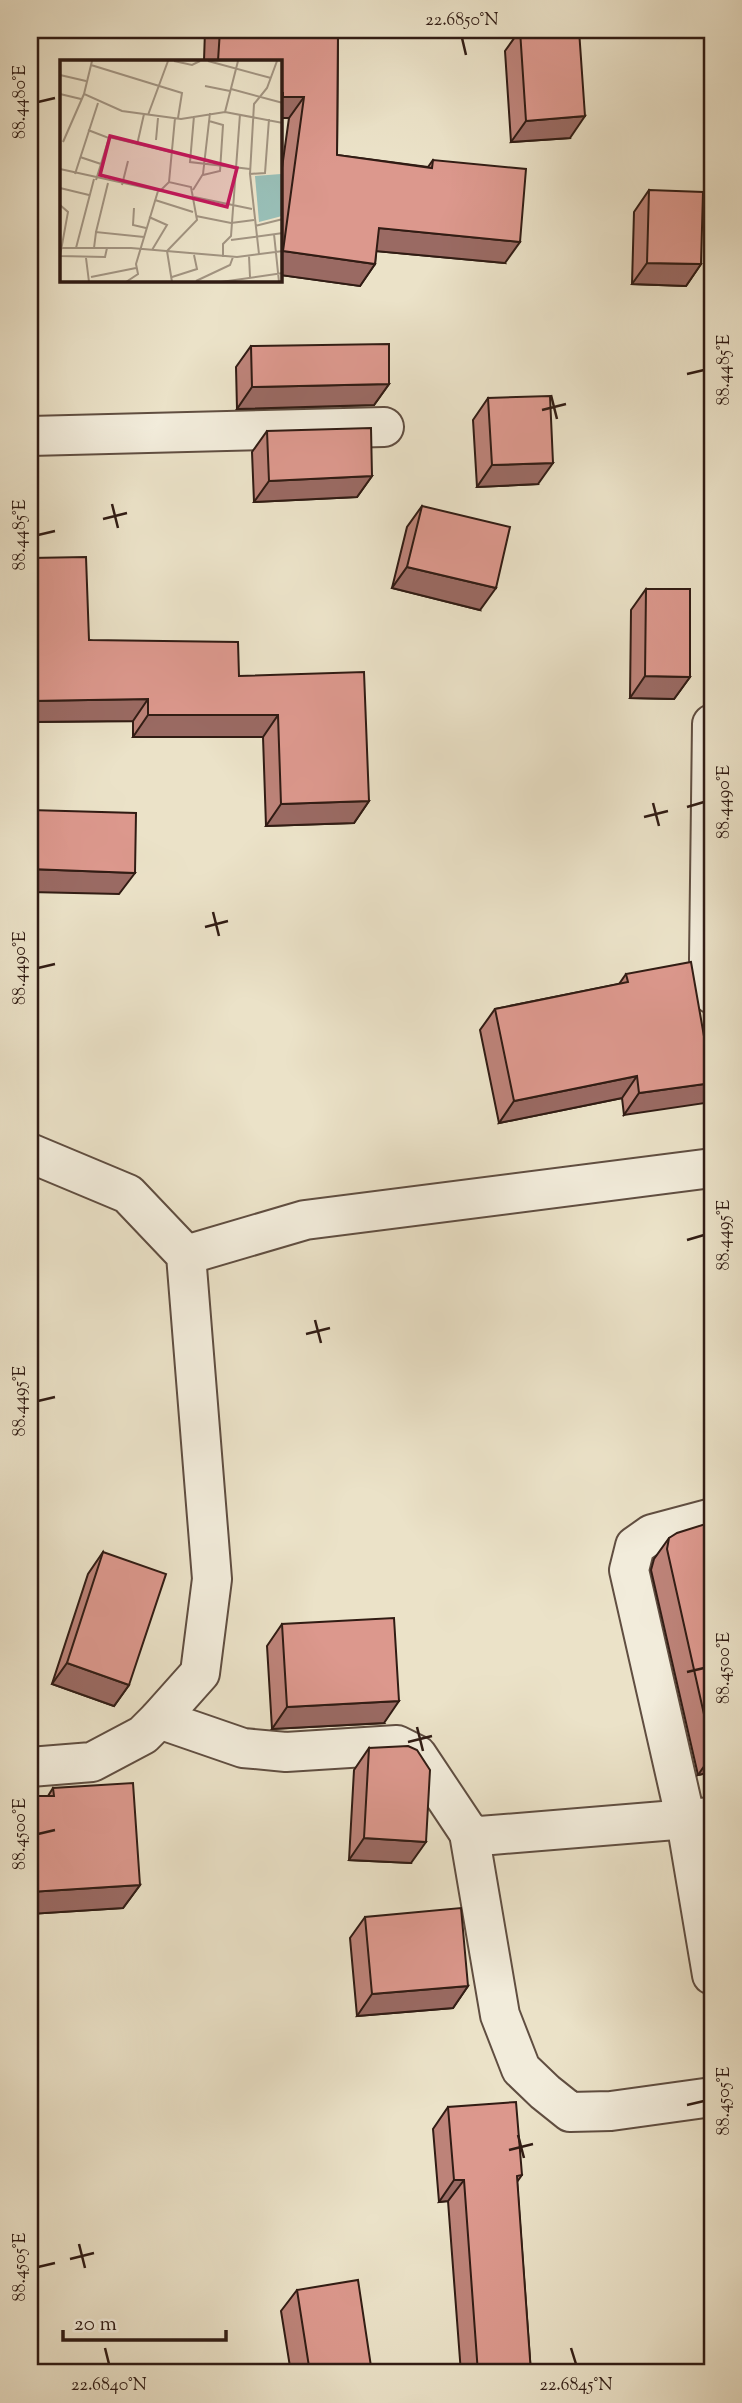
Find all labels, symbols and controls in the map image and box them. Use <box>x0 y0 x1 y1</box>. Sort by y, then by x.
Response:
text: 22.6850°N <box>425 8 499 34</box>
inset map <box>60 60 282 282</box>
text: 88.4480°E <box>8 65 34 139</box>
text: 88.4485°E <box>712 334 738 406</box>
text: 88.4485°E <box>8 499 34 571</box>
text: 88.4490°E <box>712 765 738 839</box>
text: 88.4490°E <box>8 931 34 1005</box>
text: 88.4495°E <box>712 1199 738 1270</box>
text: 88.4495°E <box>8 1365 34 1436</box>
text: 88.4500°E <box>712 1632 738 1704</box>
text: 88.4500°E <box>8 1798 34 1870</box>
text: 88.4505°E <box>712 2066 738 2135</box>
text: 88.4505°E <box>8 2232 34 2301</box>
scale bar <box>63 2298 226 2342</box>
text: 20 m <box>74 2310 117 2340</box>
text: 22.6840°N <box>71 2373 147 2399</box>
text: 22.6845°N <box>539 2373 613 2399</box>

